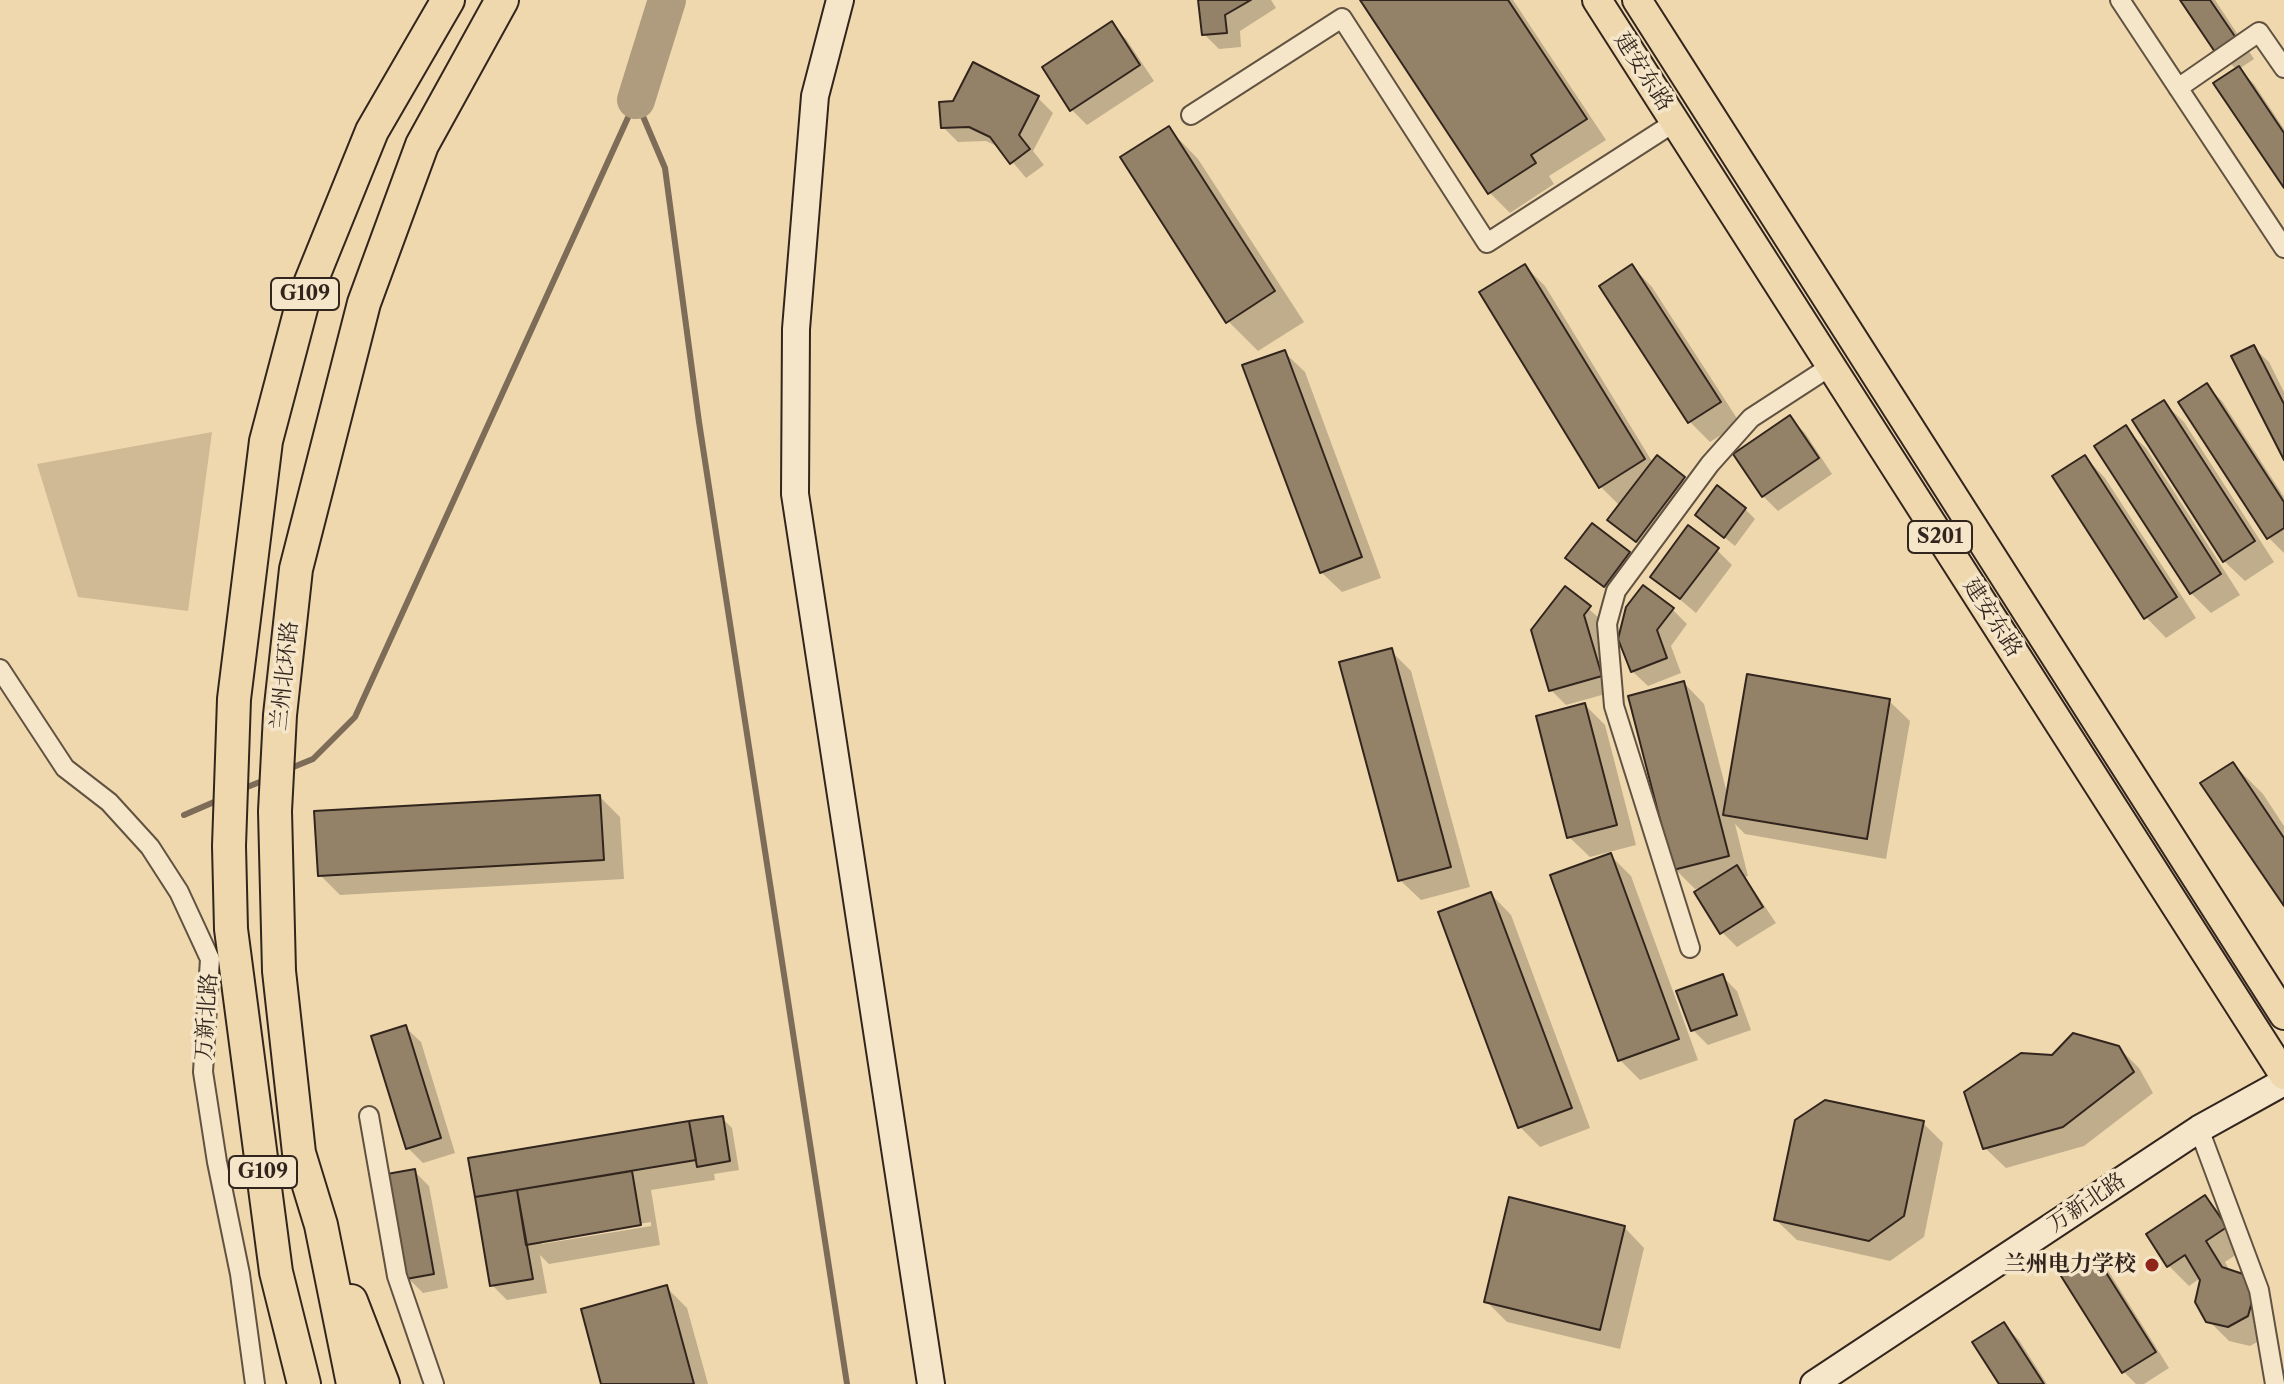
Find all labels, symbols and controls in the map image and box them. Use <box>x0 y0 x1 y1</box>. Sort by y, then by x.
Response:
street label: 建安东路 <box>1608 28 1678 116</box>
road number: G109 <box>271 278 339 310</box>
road number: S201 <box>1908 521 1972 553</box>
street label: 建安东路 <box>1957 574 2027 662</box>
street label: 兰州北环路 <box>266 620 304 732</box>
street label: 万新北路 <box>191 972 223 1062</box>
road number: G109 <box>229 1156 297 1188</box>
street label: 万新北路 <box>2043 1167 2131 1239</box>
place label: 兰州电力学校 <box>2004 1252 2136 1278</box>
marker: 兰州电力学校 <box>2143 1256 2161 1274</box>

